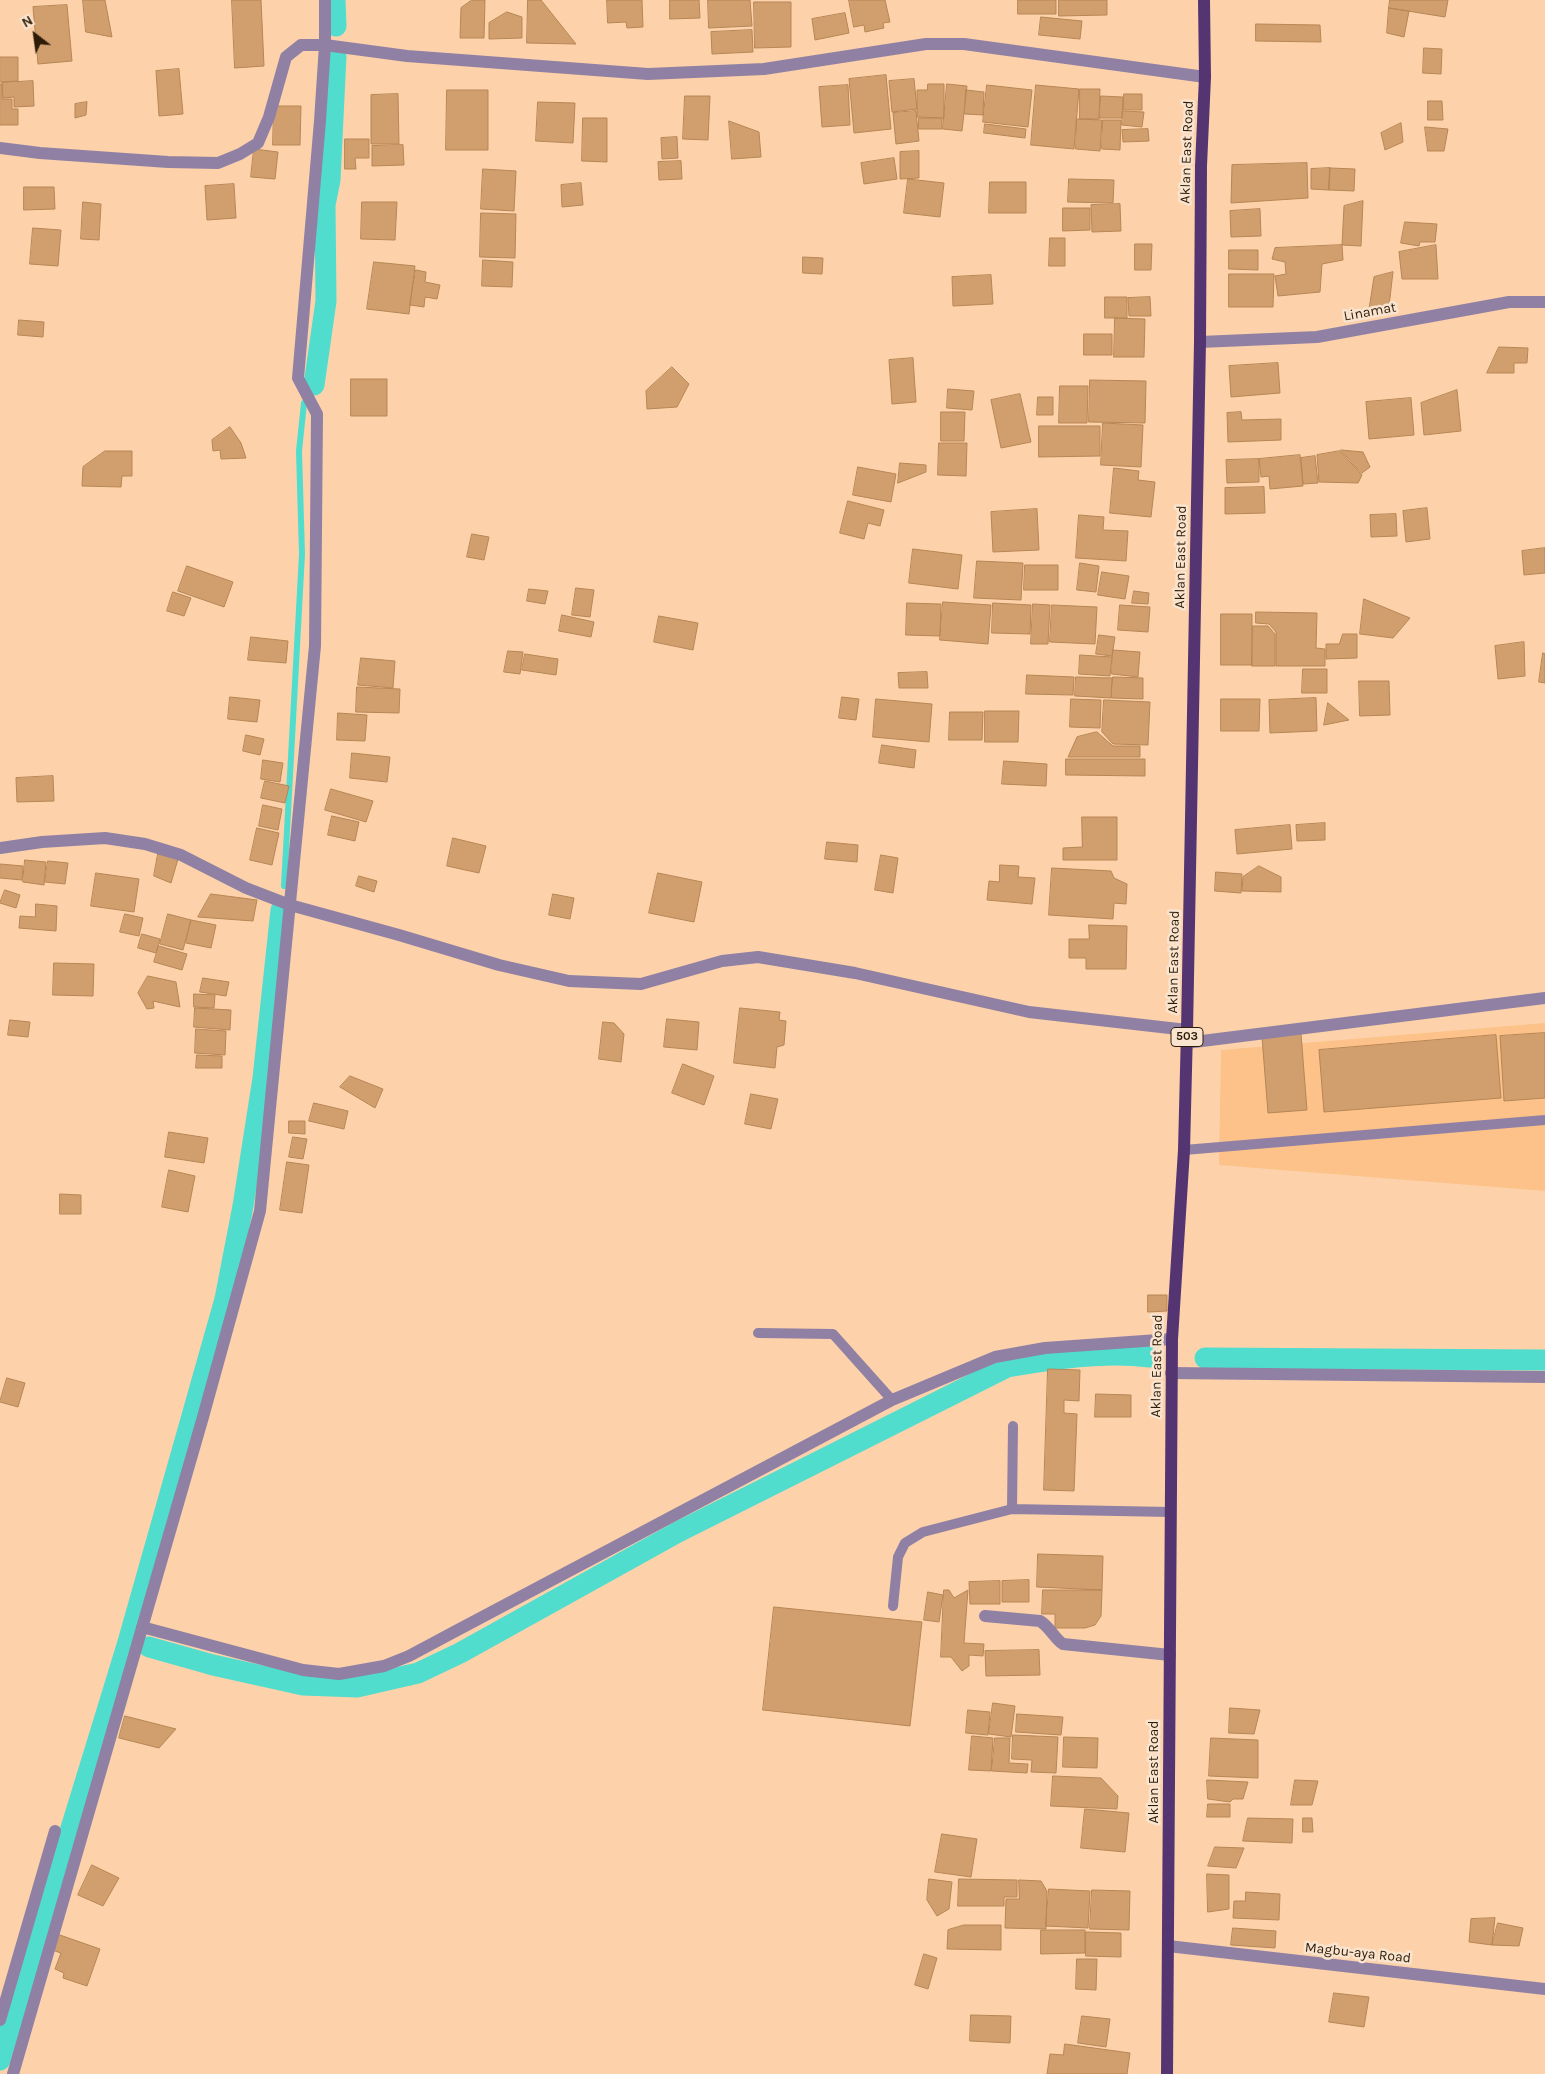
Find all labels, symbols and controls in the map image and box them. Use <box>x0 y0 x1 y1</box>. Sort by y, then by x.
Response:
north arrow <box>10 10 60 60</box>
text: N <box>19 12 36 31</box>
street label: Aklan East Road <box>1177 100 1197 204</box>
street label: Linamat <box>1342 299 1398 325</box>
street label: Aklan East Road <box>1172 505 1190 609</box>
street label: Aklan East Road <box>1165 910 1183 1014</box>
road number: 503 <box>1171 1028 1203 1046</box>
street label: Aklan East Road <box>1148 1314 1166 1418</box>
street label: Aklan East Road <box>1146 1720 1162 1824</box>
street label: Magbu-aya Road <box>1304 1939 1412 1967</box>

